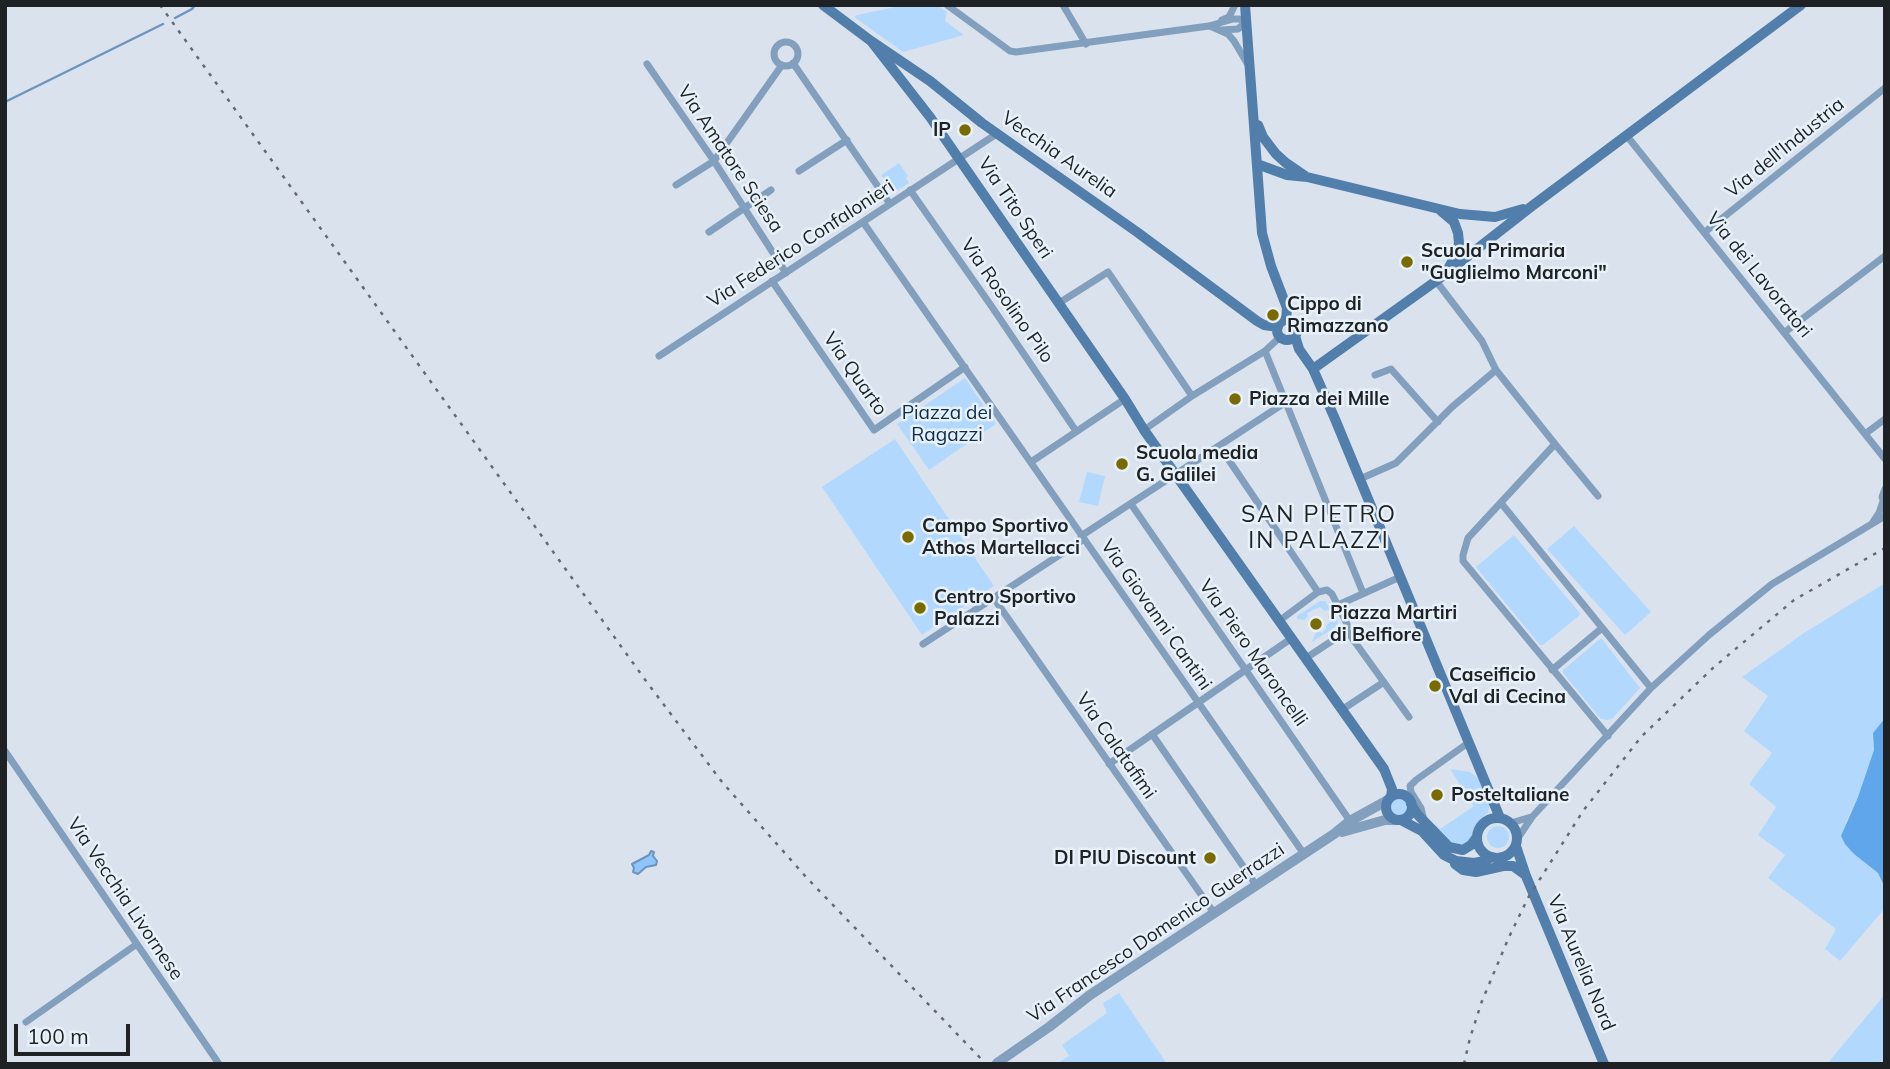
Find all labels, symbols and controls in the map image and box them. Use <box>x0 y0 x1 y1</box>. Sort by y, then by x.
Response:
street label: Via Amatore Sciesa <box>672 81 788 237</box>
street label: Via dell'Industria <box>1721 93 1849 203</box>
street label: Vecchia Aurelia <box>997 107 1121 203</box>
place label: IP <box>933 119 951 141</box>
marker: IP <box>957 122 973 138</box>
street label: Via Tito Speri <box>973 153 1057 263</box>
street label: Via Federico Confalonieri <box>703 175 899 313</box>
street label: Via dei Lavoratori <box>1701 208 1817 342</box>
street label: Via Rosolino Pilo <box>956 234 1058 368</box>
place label: Scuola Primaria "Guglielmo Marconi" <box>1421 240 1607 284</box>
marker: Scuola Primaria "Guglielmo Marconi" <box>1399 254 1415 270</box>
place label: Cippo di Rimazzano <box>1287 293 1389 337</box>
marker: Cippo di Rimazzano <box>1265 307 1281 323</box>
street label: Via Quarto <box>818 328 892 420</box>
place label: Piazza dei Mille <box>1249 388 1389 410</box>
marker: Piazza dei Mille <box>1227 391 1243 407</box>
park label: Piazza dei Ragazzi <box>902 402 992 446</box>
place label: Scuola media G. Galilei <box>1136 442 1258 486</box>
marker: Scuola media G. Galilei <box>1114 456 1130 472</box>
district label: SAN PIETRO IN PALAZZI <box>1242 501 1396 555</box>
place label: Campo Sportivo Athos Martellacci <box>922 515 1080 559</box>
marker: Campo Sportivo Athos Martellacci <box>900 529 916 545</box>
street label: Via Giovanni Cantini <box>1096 535 1216 695</box>
street label: Via Piero Maroncelli <box>1194 575 1312 731</box>
place label: Centro Sportivo Palazzi <box>934 586 1076 630</box>
marker: Centro Sportivo Palazzi <box>912 600 928 616</box>
place label: Piazza Martiri di Belfiore <box>1330 602 1457 646</box>
marker: Piazza Martiri di Belfiore <box>1308 616 1324 632</box>
place label: Caseificio Val di Cecina <box>1449 664 1566 708</box>
marker: Caseificio Val di Cecina <box>1427 678 1443 694</box>
street label: Via Calatafimi <box>1071 689 1161 803</box>
place label: PosteItaliane <box>1451 784 1569 806</box>
marker: PosteItaliane <box>1429 787 1445 803</box>
street label: Via Vecchia Livornese <box>62 813 188 985</box>
street label: Via Francesco Domenico Guerrazzi <box>1023 838 1289 1028</box>
place label: DI PIU Discount <box>1054 847 1196 869</box>
marker: DI PIU Discount <box>1202 850 1218 866</box>
street label: Via Aurelia Nord <box>1542 892 1620 1034</box>
scale bar <box>18 1010 133 1054</box>
text: 100 m <box>27 1023 89 1049</box>

